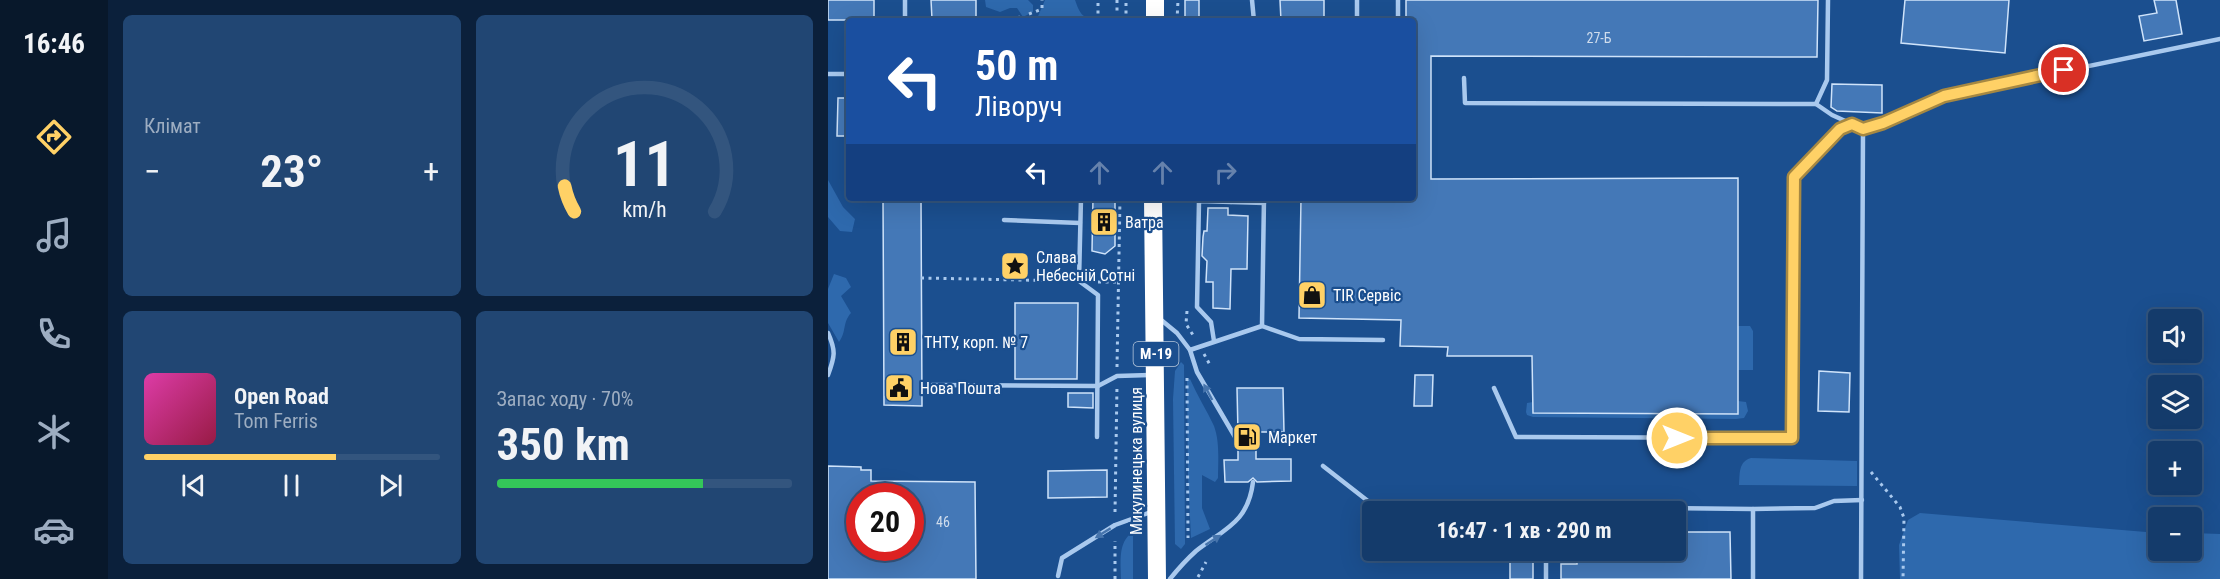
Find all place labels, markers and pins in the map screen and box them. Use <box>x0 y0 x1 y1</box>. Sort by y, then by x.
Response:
pin <box>2038 44 2089 95</box>
building icon: Ватра <box>1088 206 1120 238</box>
place label: Ватра <box>1125 213 1164 232</box>
place label: Слава Небесній Сотні <box>1036 248 1135 285</box>
place icon: Слава Небесній Сотні <box>999 250 1031 282</box>
shop icon: TIR Сервіс <box>1296 279 1328 311</box>
place label: TIR Сервіс <box>1333 286 1401 305</box>
building icon: ТНТУ, корп. № 7 <box>887 326 919 358</box>
place label: ТНТУ, корп. № 7 <box>924 333 1028 352</box>
public building icon: Нова Пошта <box>883 372 915 404</box>
place label: Нова Пошта <box>920 379 1001 398</box>
fuel station icon: Маркет <box>1231 421 1263 453</box>
place label: Маркет <box>1268 428 1318 447</box>

